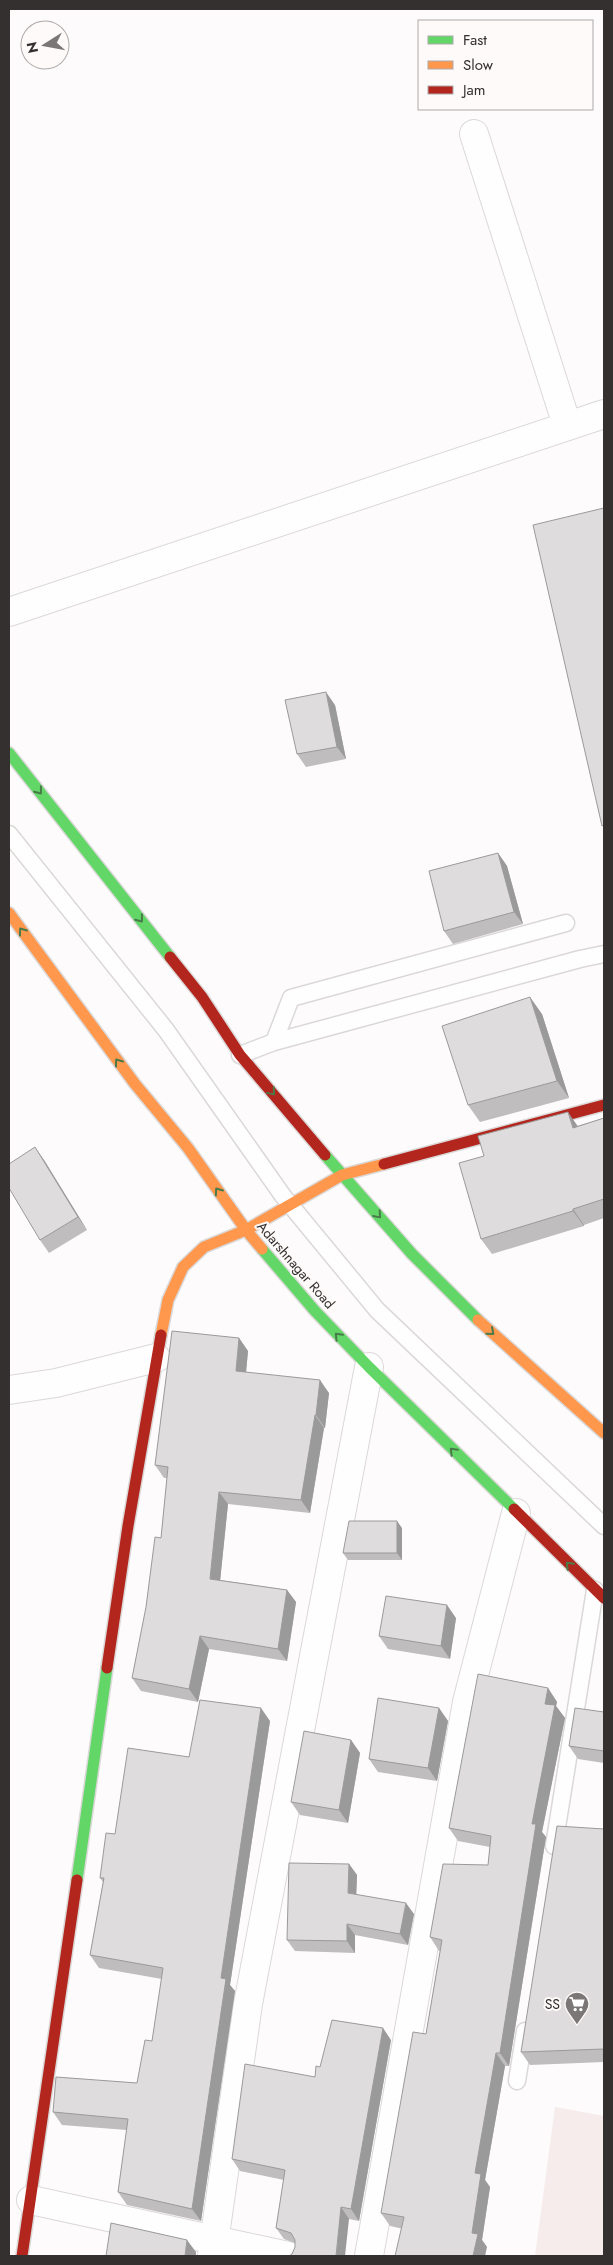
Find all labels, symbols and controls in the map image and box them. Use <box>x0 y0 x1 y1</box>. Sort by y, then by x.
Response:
north arrow <box>20 20 70 70</box>
legend <box>418 20 593 110</box>
text: Fast <box>463 29 487 51</box>
text: N <box>21 40 43 55</box>
text: Slow <box>463 54 494 76</box>
text: Jam <box>461 79 486 101</box>
one-way arrow <box>34 785 42 794</box>
one-way arrow <box>134 913 143 923</box>
one-way arrow <box>19 927 28 937</box>
one-way arrow <box>116 1059 124 1068</box>
one-way arrow <box>266 1086 275 1095</box>
one-way arrow <box>215 1187 224 1196</box>
one-way arrow <box>372 1210 381 1219</box>
street label: Adarshnagar Road <box>252 1217 340 1313</box>
one-way arrow <box>485 1326 494 1334</box>
one-way arrow <box>335 1332 344 1341</box>
one-way arrow <box>450 1448 459 1457</box>
one-way arrow <box>566 1562 575 1571</box>
supermarket icon: SS <box>564 1991 590 2025</box>
place label: SS <box>545 1994 560 2014</box>

